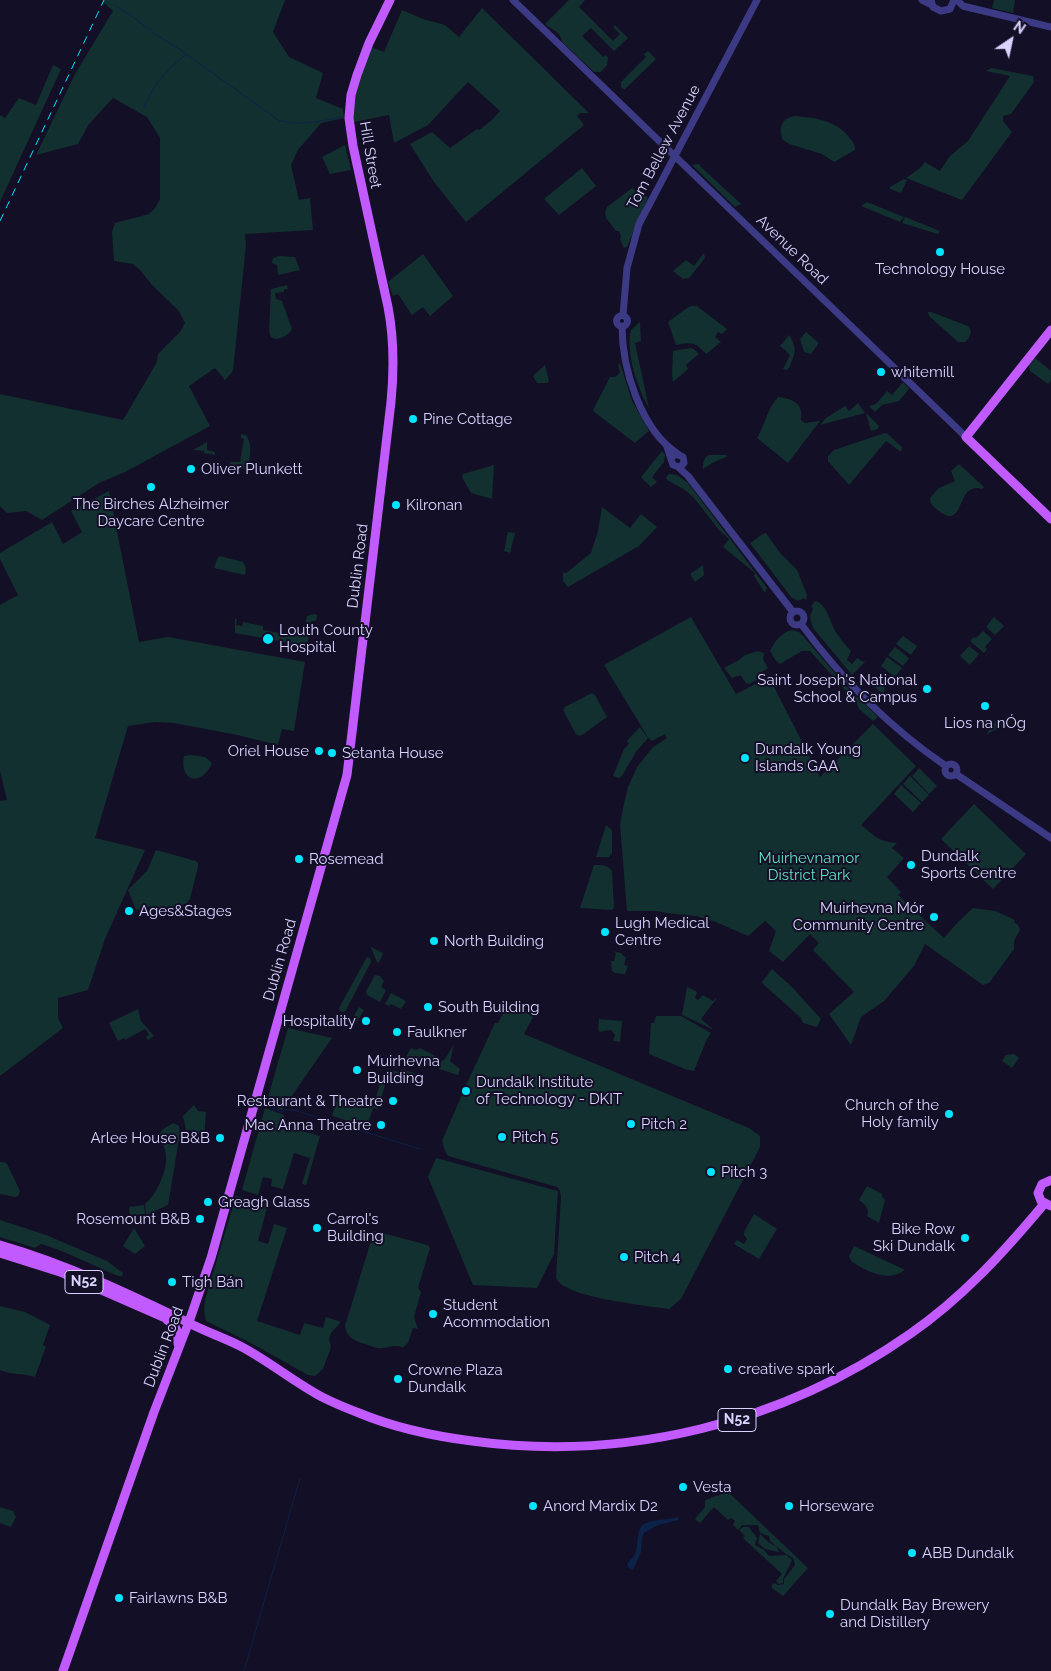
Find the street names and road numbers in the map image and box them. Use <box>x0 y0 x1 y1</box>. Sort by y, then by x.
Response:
street label: Tom Bellew Avenue <box>624 82 704 212</box>
street label: Hill Street <box>355 120 385 190</box>
street label: Avenue Road <box>753 211 831 289</box>
street label: Dublin Road <box>344 523 372 609</box>
street label: Dublin Road <box>260 917 300 1003</box>
road number: N52 <box>65 1270 103 1294</box>
street label: Dublin Road <box>140 1304 188 1390</box>
road number: N52 <box>718 1408 756 1432</box>

